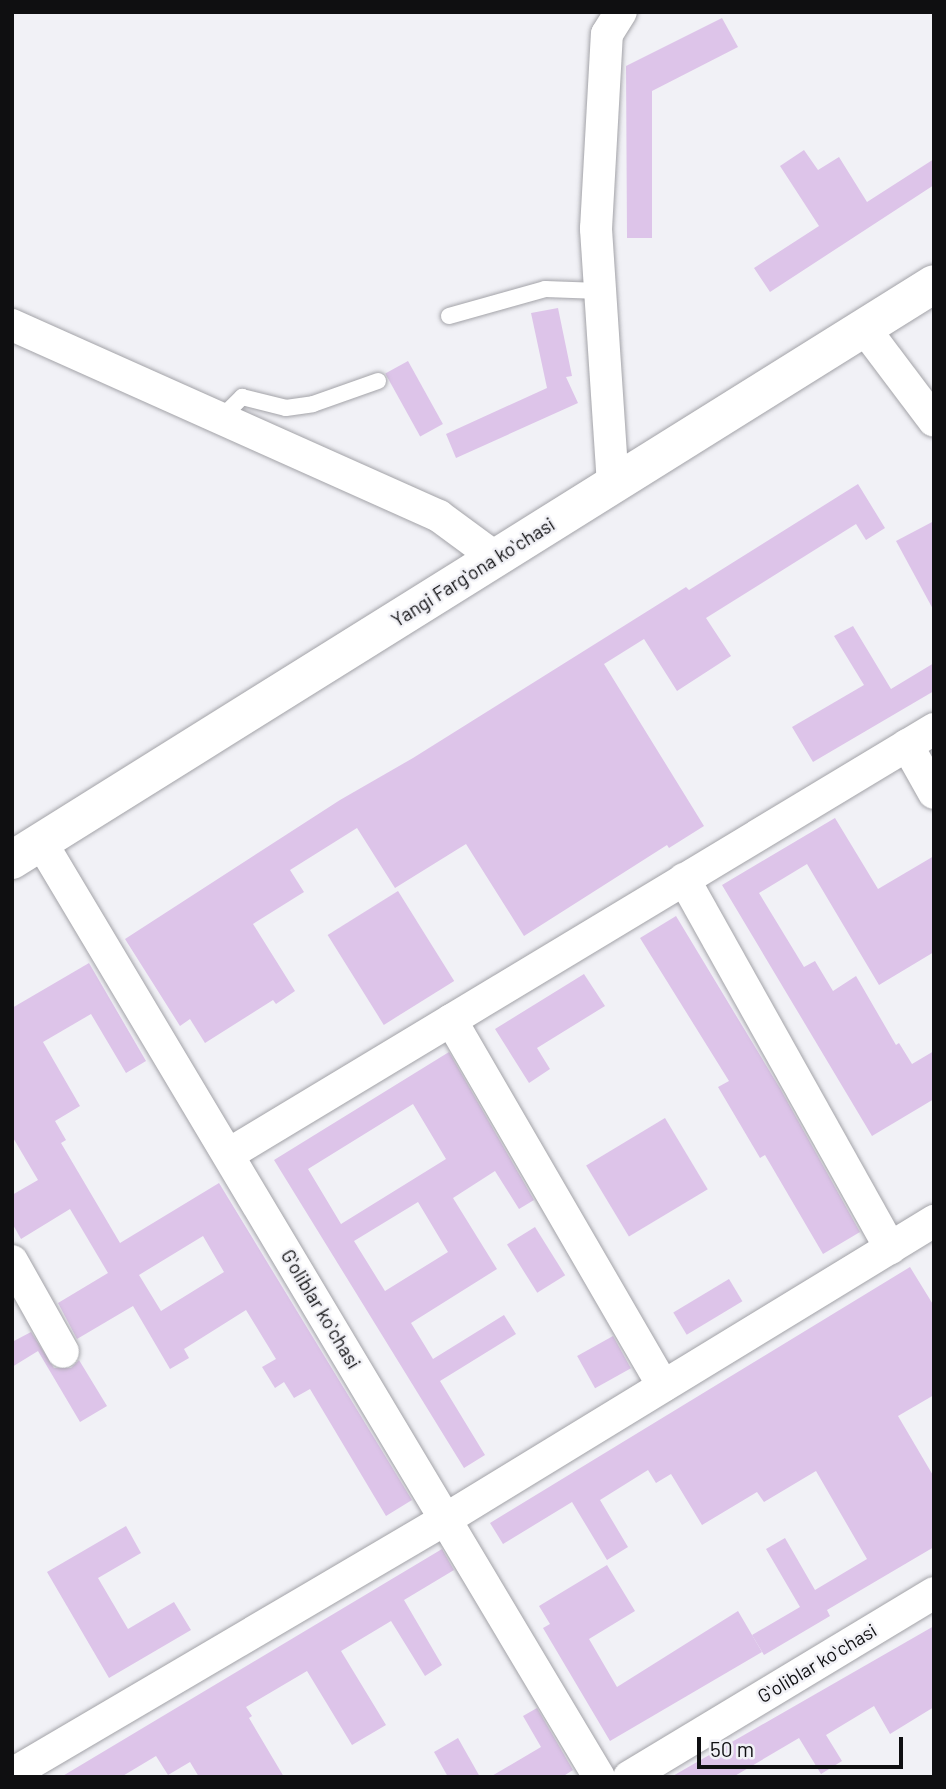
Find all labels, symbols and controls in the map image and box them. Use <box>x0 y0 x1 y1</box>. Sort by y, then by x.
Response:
street label: Yangi Fargʻona koʻchasi <box>387 512 559 632</box>
street label: Gʻoliblar koʻchasi <box>276 1245 366 1373</box>
street label: Gʻoliblar koʻchasi <box>753 1618 881 1708</box>
scale bar <box>701 1722 908 1766</box>
text: 50 m <box>710 1736 754 1761</box>

